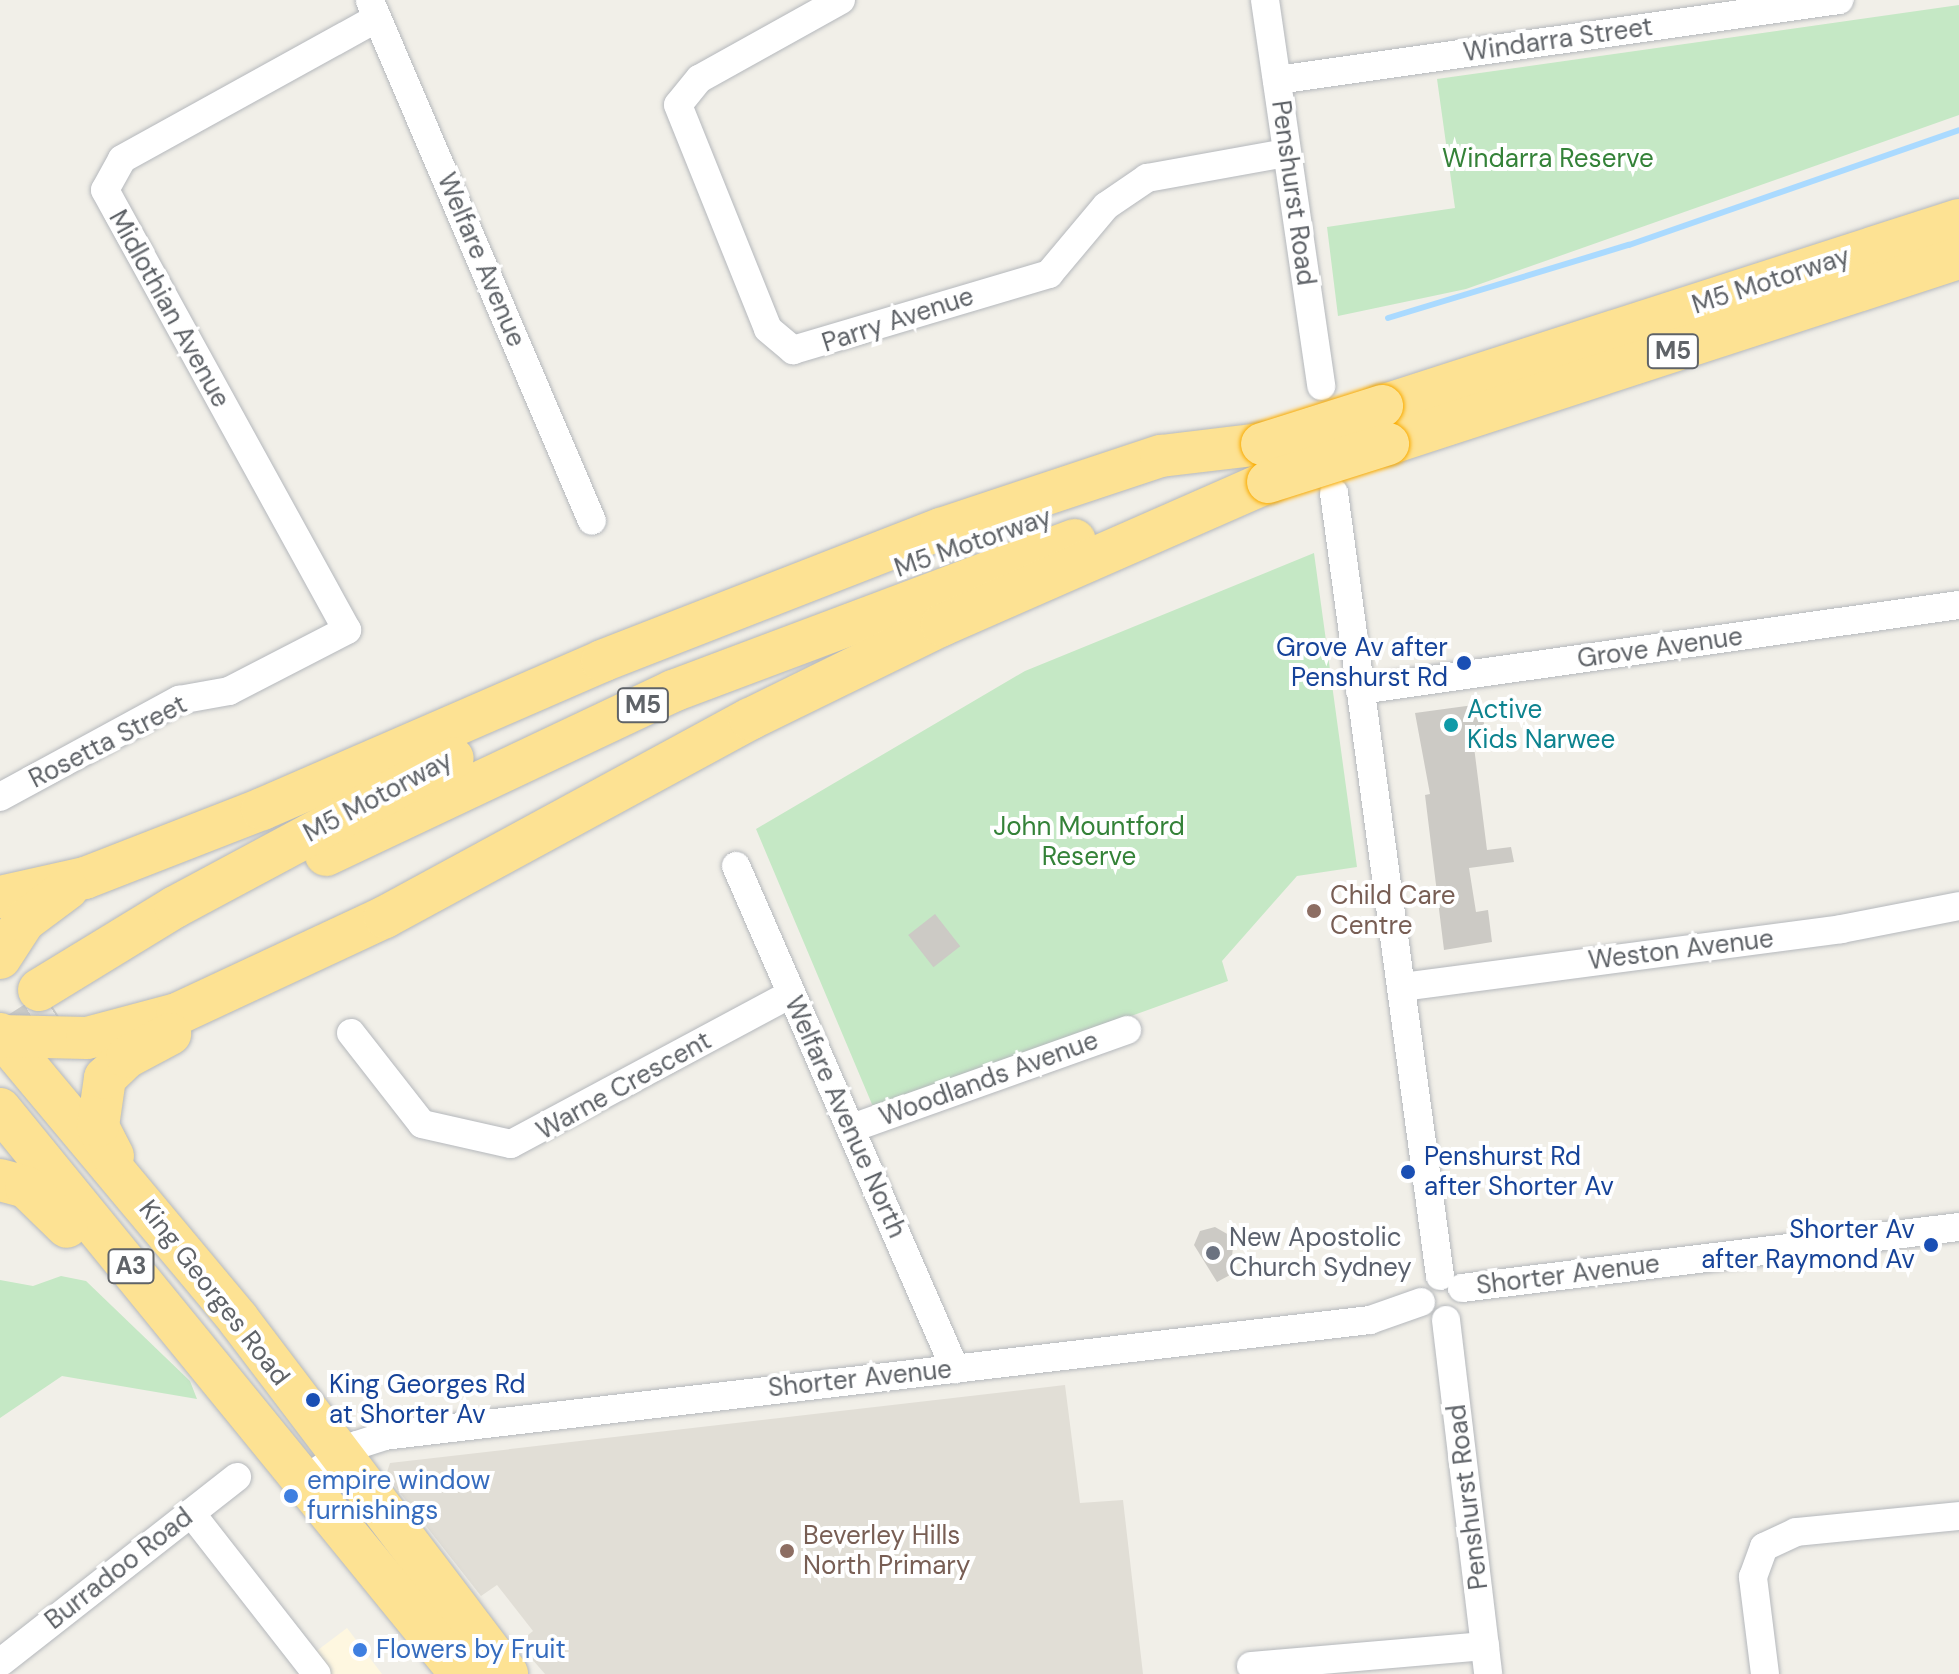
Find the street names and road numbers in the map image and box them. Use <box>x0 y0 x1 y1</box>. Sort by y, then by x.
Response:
street label: Windarra Street <box>1461 11 1655 69</box>
street label: Penshurst Road <box>1265 98 1321 288</box>
street label: Welfare Avenue <box>430 168 532 352</box>
street label: Midlothian Avenue <box>102 205 236 413</box>
street label: M5 Motorway <box>1688 241 1854 321</box>
street label: Parry Avenue <box>818 281 978 359</box>
road number: M5 <box>1645 331 1701 371</box>
street label: M5 Motorway <box>890 502 1056 584</box>
street label: Grove Avenue <box>1575 621 1745 675</box>
road number: M5 <box>615 685 671 725</box>
street label: Rosetta Street <box>24 689 192 795</box>
street label: M5 Motorway <box>298 745 458 849</box>
street label: Weston Avenue <box>1587 923 1775 977</box>
street label: Welfare Avenue North <box>778 991 912 1243</box>
street label: Warne Crescent <box>531 1025 717 1147</box>
street label: Woodlands Avenue <box>875 1025 1103 1133</box>
street label: King Georges Road <box>132 1194 296 1392</box>
road number: A3 <box>107 1246 155 1286</box>
street label: Shorter Avenue <box>1475 1248 1661 1302</box>
street label: Shorter Avenue <box>767 1354 953 1404</box>
street label: Penshurst Road <box>1441 1402 1495 1592</box>
street label: Burradoo Road <box>39 1502 199 1636</box>

